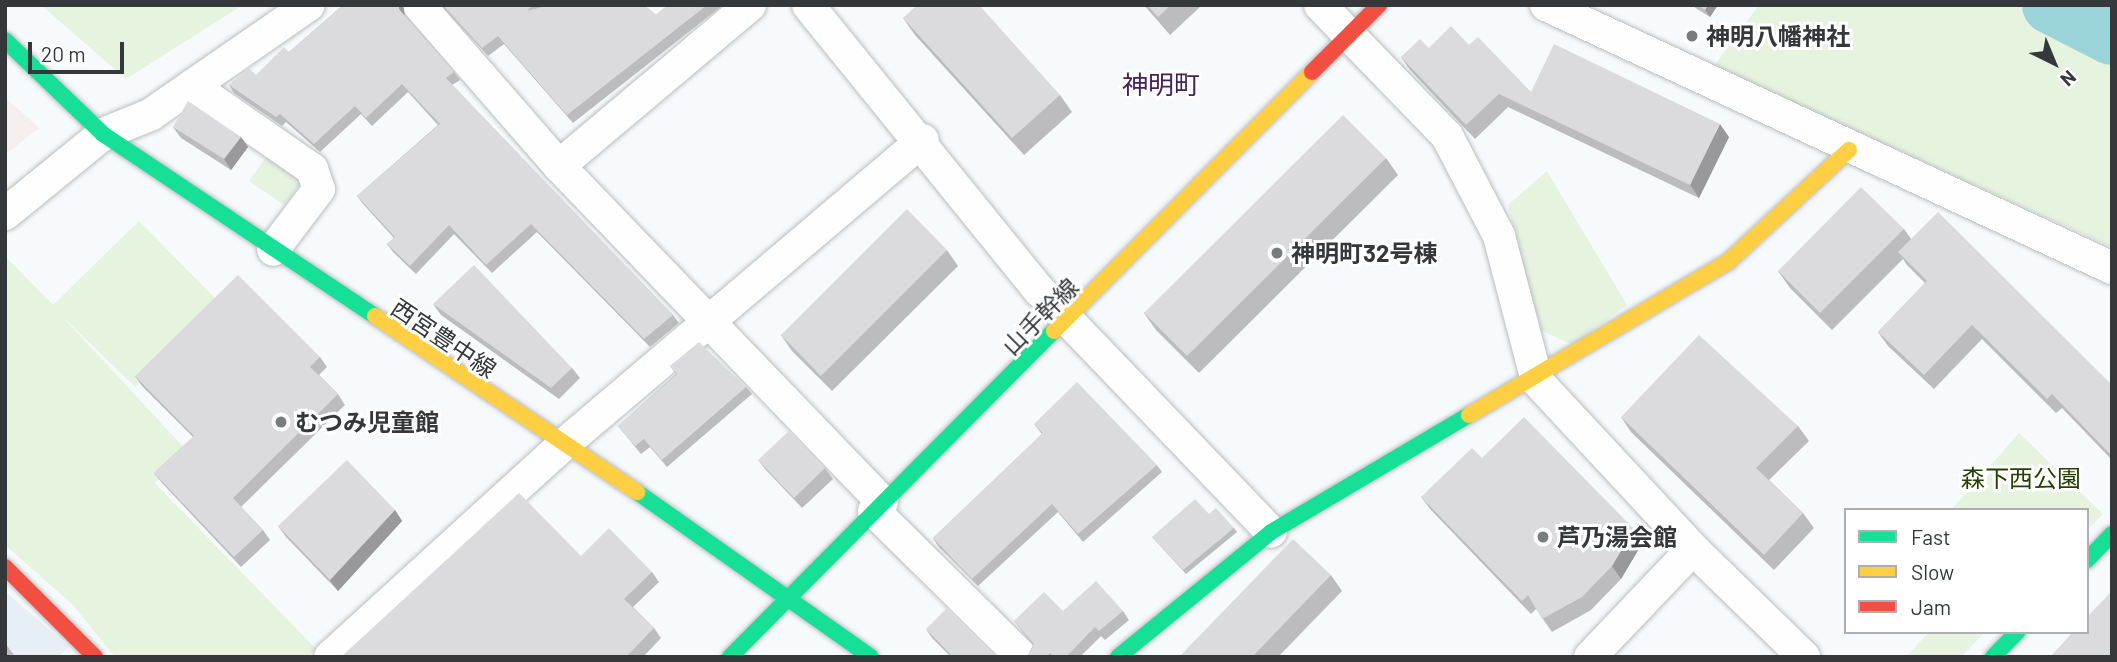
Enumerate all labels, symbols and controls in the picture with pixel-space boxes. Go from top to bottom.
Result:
place label: 神明八幡神社 [1706,22,1850,50]
scale bar [32,28,128,72]
marker: 神明八幡神社 [1684,28,1700,44]
north arrow [2019,28,2089,98]
text: 20 m [41,41,86,66]
text: N [2056,66,2081,91]
district label: 神明町 [1122,68,1200,100]
place label: 神明町32号棟 [1291,239,1437,267]
marker: 神明町32号棟 [1269,245,1285,261]
street label: 山手幹線 [996,272,1084,360]
street label: 西宮豊中線 [386,293,502,383]
place label: むつみ児童館 [295,408,439,436]
marker: むつみ児童館 [273,414,289,430]
park label: 森下西公園 [1961,464,2081,492]
legend [1844,508,2089,634]
place label: 芦乃湯会館 [1557,523,1677,551]
text: Fast [1911,524,1951,549]
marker: 芦乃湯会館 [1535,529,1551,545]
text: Slow [1911,559,1954,584]
text: Jam [1911,594,1951,619]

